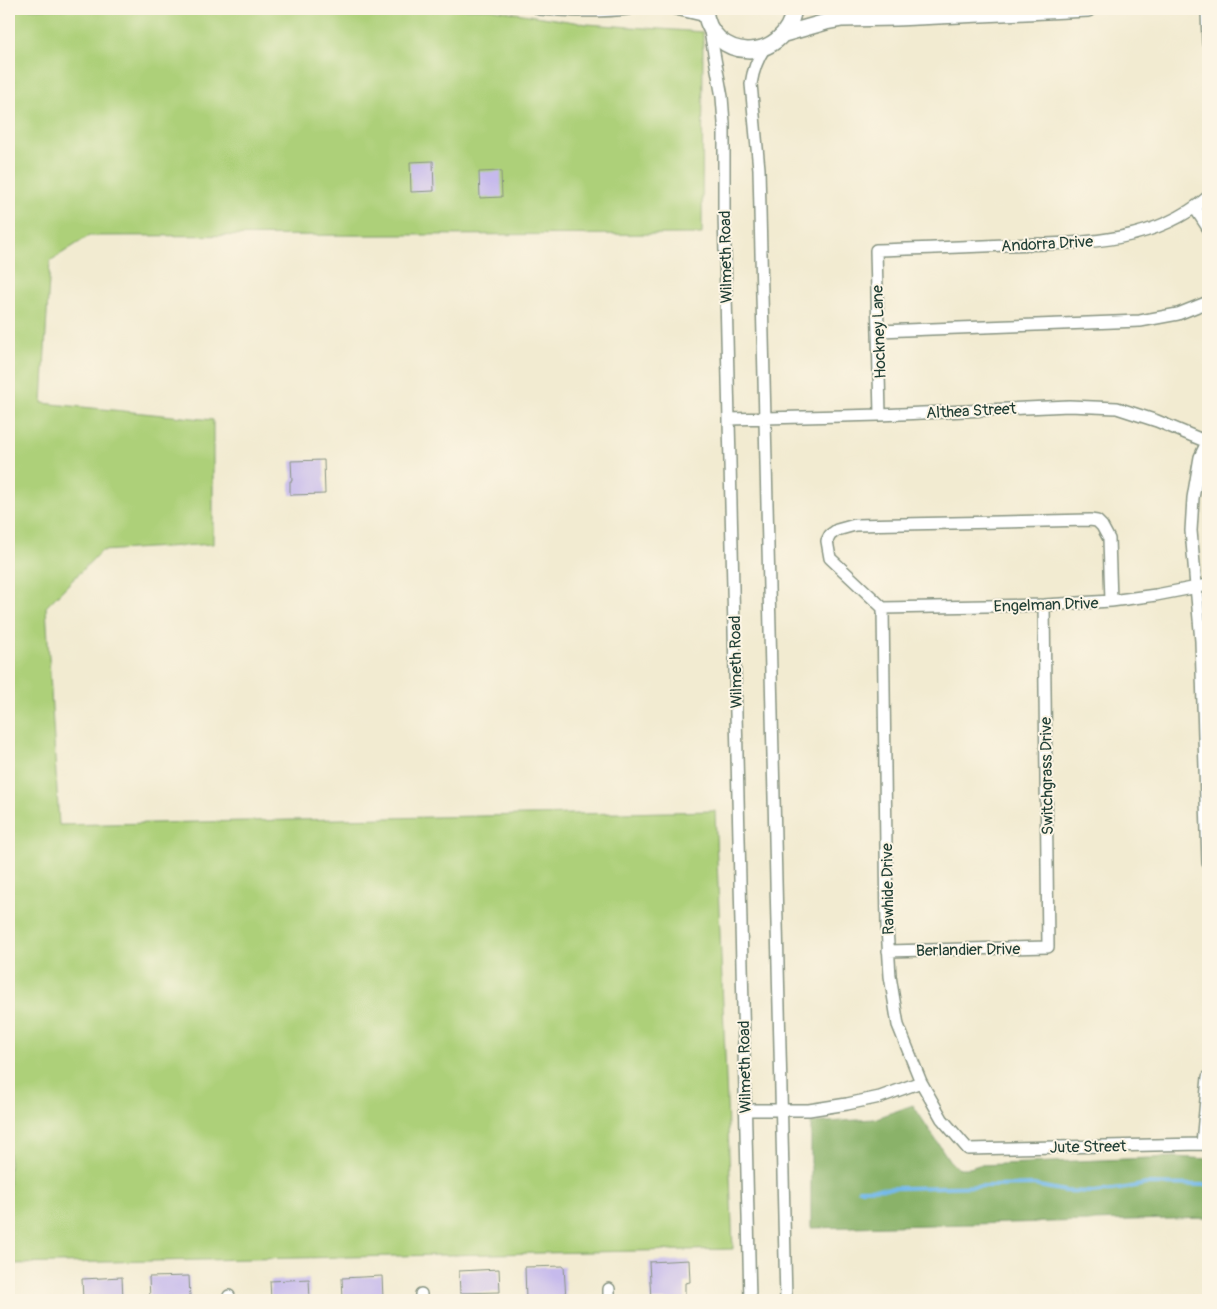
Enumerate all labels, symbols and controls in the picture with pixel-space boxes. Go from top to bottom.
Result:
street label: Wilmeth Road [715,210,737,304]
street label: Andorra Drive [1001,232,1094,256]
street label: Hockney Lane [867,285,891,379]
street label: Althea Street [925,399,1017,423]
street label: Engelman Drive [993,593,1099,617]
street label: Wilmeth Road [725,615,747,709]
street label: Switchgrass Drive [1036,717,1058,835]
street label: Rawhide Drive [877,843,899,935]
street label: Berlandier Drive [916,939,1020,961]
street label: Wilmeth Road [734,1020,756,1114]
street label: Jute Street [1049,1136,1127,1158]

